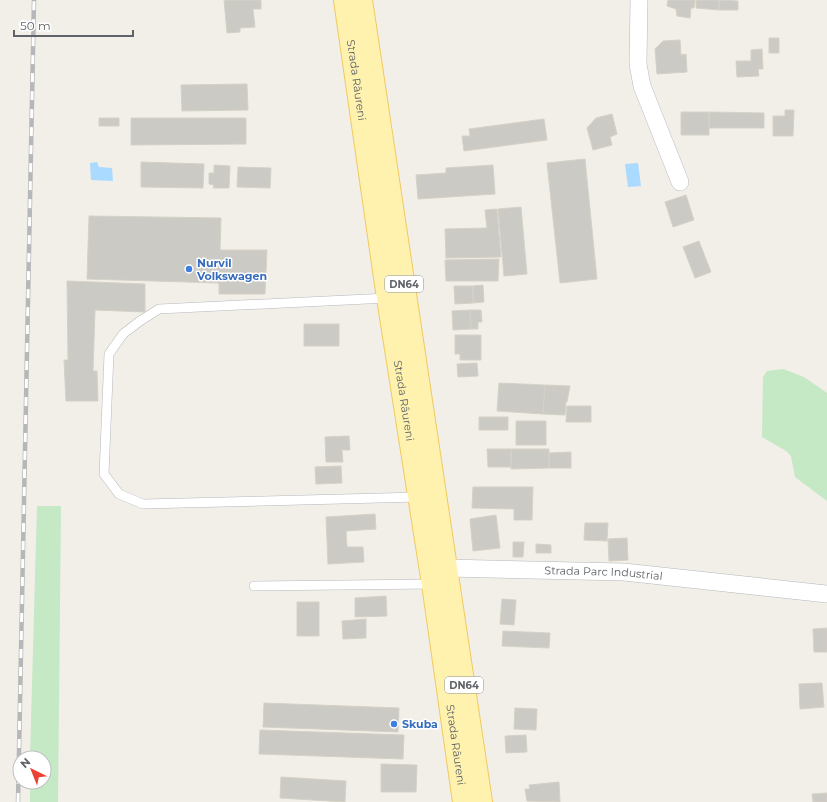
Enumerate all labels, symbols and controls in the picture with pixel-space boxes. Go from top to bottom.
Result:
scale bar [14,12,133,38]
text: 50 m [20,18,51,33]
street label: Strada Râureni [344,39,369,122]
place label: Nurvil Volkswagen [196,256,267,283]
marker: Nurvil Volkswagen [184,264,194,274]
road number: DN64 [385,276,423,292]
street label: Strada Râureni [391,359,417,442]
street label: Strada Parc Industrial [544,563,663,583]
road number: DN64 [445,677,483,693]
street label: Strada Râureni [443,703,469,786]
place label: Skuba [402,717,438,731]
marker: Skuba [389,719,399,729]
north arrow [12,750,52,790]
text: N [17,755,33,771]

